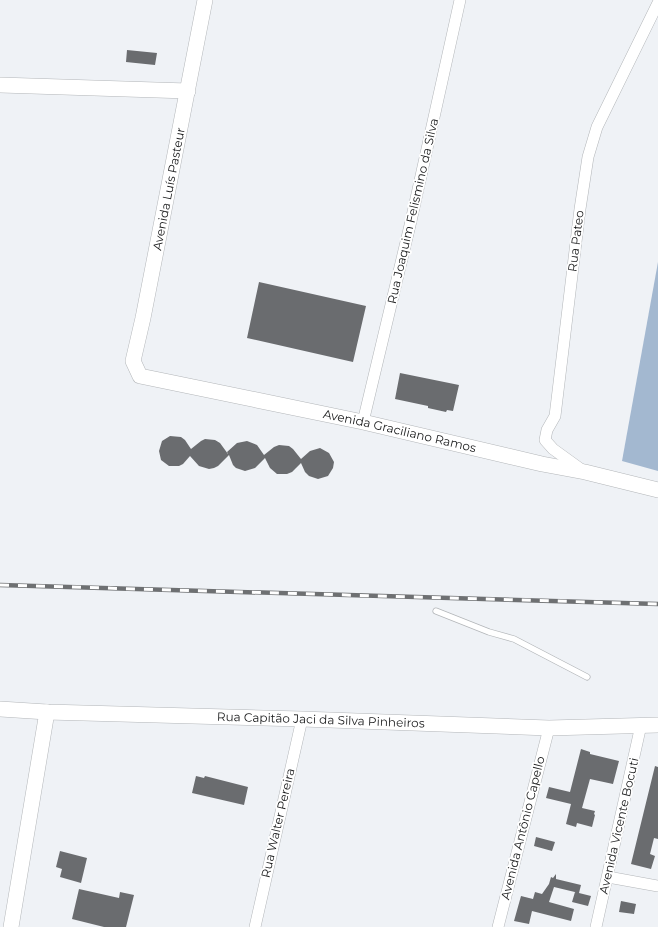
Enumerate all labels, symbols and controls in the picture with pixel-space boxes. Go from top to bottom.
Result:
street label: Rua Joaquim Felismino da Silva [384,117,441,305]
street label: Avenida Luís Pasteur [149,126,188,252]
street label: Rua Pateo [564,209,587,273]
street label: Avenida Graciliano Ramos [322,406,478,455]
street label: Rua Capitão Jaci da Silva Pinheiros [217,709,425,730]
street label: Avenida Antônio Capello [497,755,548,901]
street label: Avenida Vicente Bocuti [596,756,642,896]
street label: Rua Walter Pereira [258,767,297,879]

